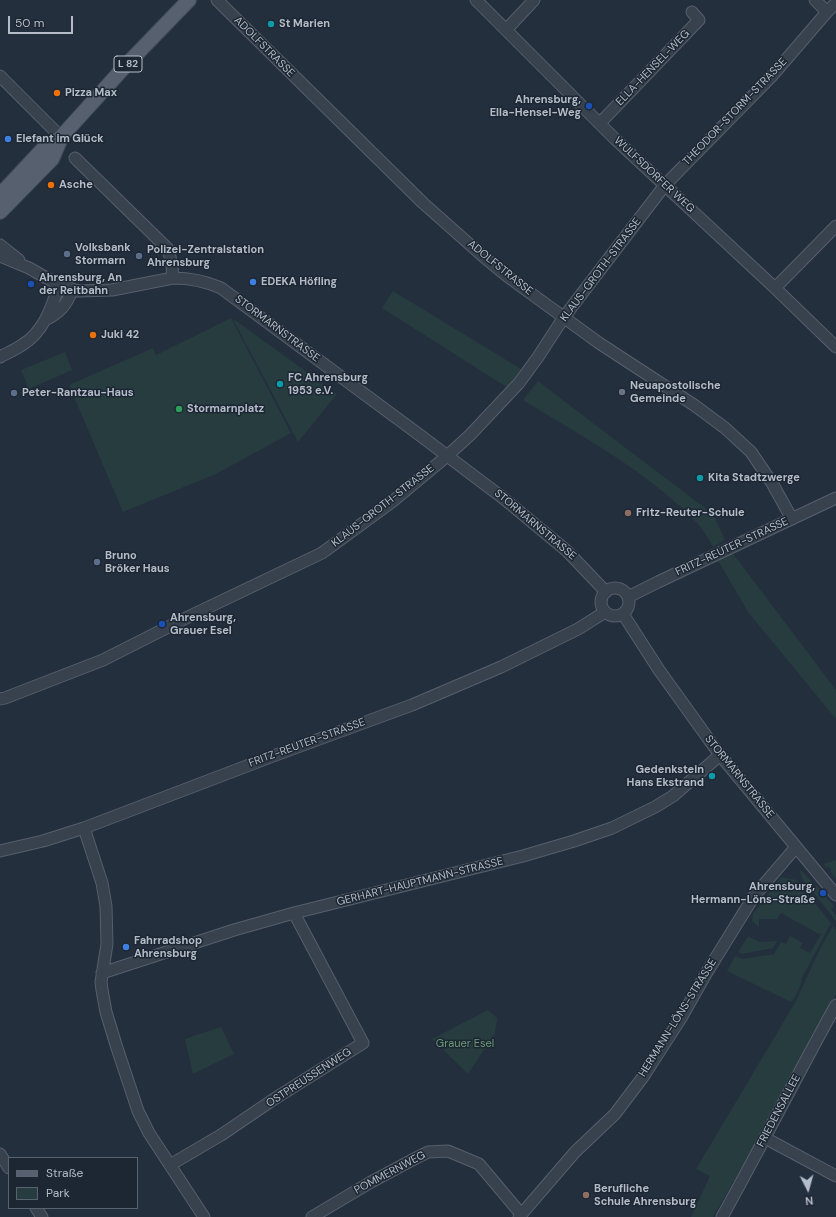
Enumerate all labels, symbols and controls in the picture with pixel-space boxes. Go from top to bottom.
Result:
scale bar [10,8,75,34]
street label: ADOLFSTRASSE [231,14,297,80]
text: 50 m [15,15,44,31]
place label: St Marien [279,17,330,31]
marker: St Marien [266,19,276,29]
street label: ELLA-HENSEL-WEG [613,27,693,109]
street label: THEODOR-STORM-STRASSE [680,55,790,169]
road number: L 82 [114,56,142,72]
place label: Pizza Max [65,86,117,100]
marker: Pizza Max [52,88,62,98]
place label: Ahrensburg, Ella-Hensel-Weg [490,93,581,119]
marker: Ahrensburg, Ella-Hensel-Weg [584,101,594,111]
place label: Elefant im Glück [16,132,104,146]
marker: Elefant im Glück [3,134,13,144]
street label: WULFSDORFER WEG [611,134,697,216]
place label: Asche [59,178,93,192]
marker: Asche [46,180,56,190]
street label: KLAUS-GROTH-STRASSE [558,216,644,324]
street label: ADOLFSTRASSE [465,238,535,298]
place label: Volksbank Stormarn [75,241,131,267]
place label: Polizei-Zentralstation Ahrensburg [147,243,264,269]
marker: Volksbank Stormarn [62,249,72,259]
marker: Polizei-Zentralstation Ahrensburg [134,251,144,261]
place label: Ahrensburg, An der Reitbahn [39,271,122,297]
place label: EDEKA Höfling [261,275,337,289]
marker: EDEKA Höfling [248,277,258,287]
marker: Ahrensburg, An der Reitbahn [26,279,36,289]
street label: STORMARNSTRASSE [232,293,322,365]
place label: Juki 42 [101,328,139,342]
marker: Juki 42 [88,330,98,340]
place label: FC Ahrensburg 1953 e.V. [288,371,368,397]
marker: FC Ahrensburg 1953 e.V. [275,379,285,389]
place label: Neuapostolische Gemeinde [630,379,721,405]
place label: Peter-Rantzau-Haus [22,386,134,400]
marker: Neuapostolische Gemeinde [617,387,627,397]
marker: Peter-Rantzau-Haus [9,388,19,398]
place label: Stormarnplatz [187,402,264,416]
marker: Stormarnplatz [174,404,184,414]
street label: KLAUS-GROTH-STRASSE [329,462,437,550]
place label: Kita Stadtzwerge [708,471,800,485]
marker: Kita Stadtzwerge [695,473,705,483]
street label: STORMARNSTRASSE [491,487,579,563]
place label: Fritz-Reuter-Schule [636,506,745,520]
marker: Fritz-Reuter-Schule [623,508,633,518]
street label: FRITZ-REUTER-STRASSE [673,515,791,579]
place label: Bruno Bröker Haus [105,549,170,575]
marker: Bruno Bröker Haus [92,557,102,567]
place label: Ahrensburg, Grauer Esel [170,611,236,637]
marker: Ahrensburg, Grauer Esel [157,619,167,629]
street label: FRITZ-REUTER-STRASSE [247,716,367,770]
street label: STORMARNSTRASSE [701,733,777,821]
place label: Gedenkstein Hans Ekstrand [627,763,704,789]
marker: Gedenkstein Hans Ekstrand [707,771,717,781]
street label: GERHART-HAUPTMANN-STRASSE [335,855,505,909]
place label: Ahrensburg, Hermann-Löns-Straße [691,880,815,906]
marker: Ahrensburg, Hermann-Löns-Straße [818,888,828,898]
place label: Fahrradshop Ahrensburg [134,934,202,960]
marker: Fahrradshop Ahrensburg [121,942,131,952]
street label: HERMANN-LÖNS-STRASSE [636,957,720,1079]
park label: Grauer Esel [436,1037,494,1051]
street label: OSTPREUSSENWEG [264,1046,354,1110]
street label: FRIEDENSALLEE [754,1072,804,1150]
street label: POMMERNWEG [352,1149,428,1197]
legend [8,1157,138,1209]
text: Straße [46,1165,83,1181]
north arrow [788,1169,828,1209]
place label: Berufliche Schule Ahrensburg [594,1182,696,1208]
text: Park [46,1185,70,1201]
marker: Berufliche Schule Ahrensburg [581,1190,591,1200]
text: N [805,1194,814,1208]

